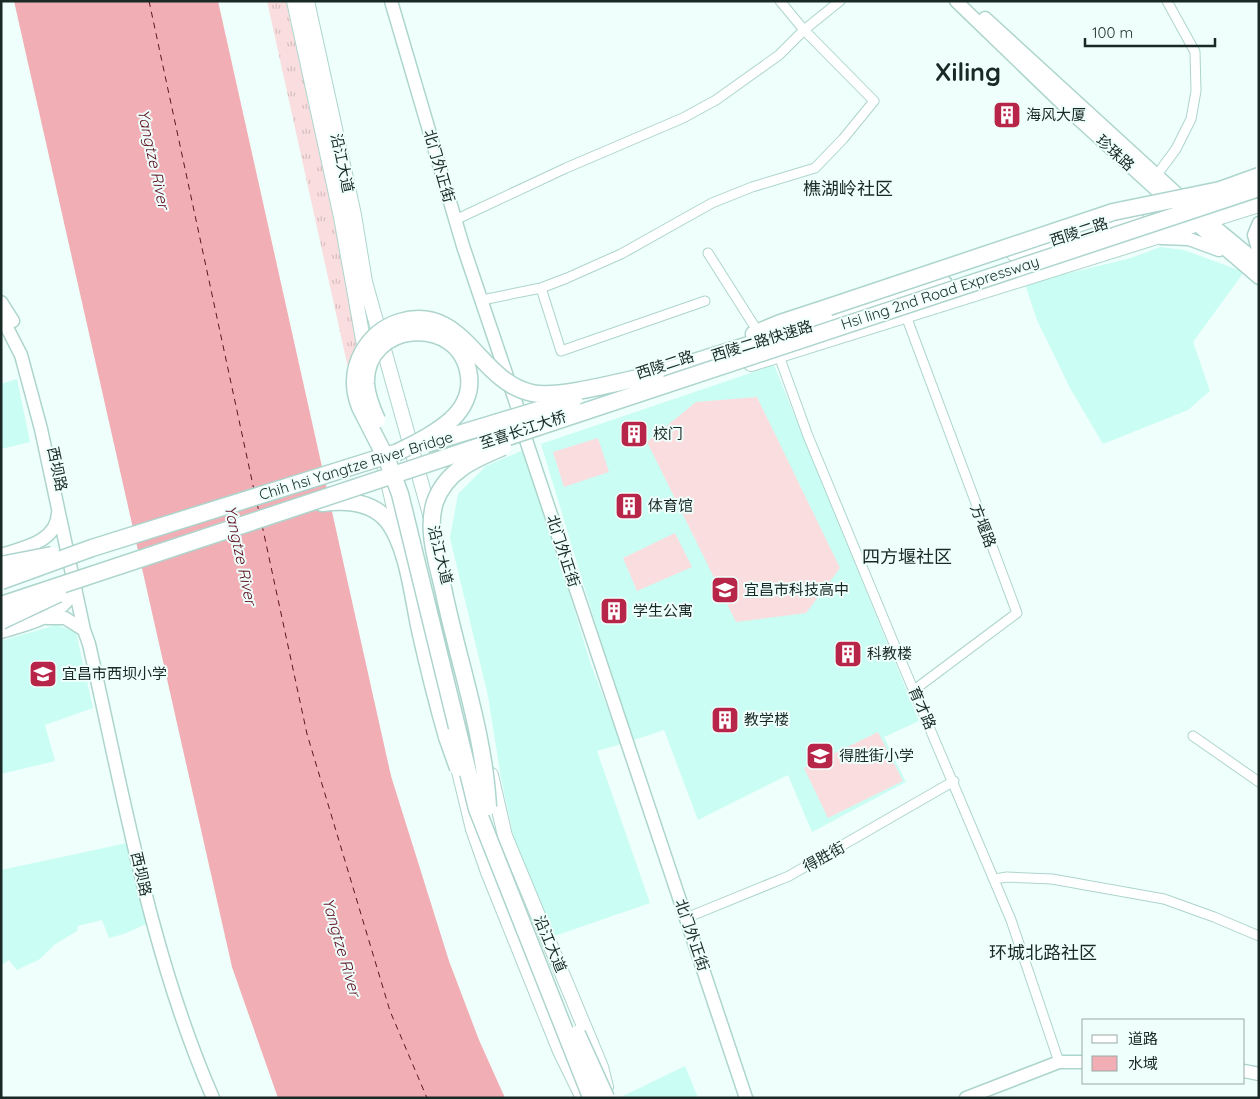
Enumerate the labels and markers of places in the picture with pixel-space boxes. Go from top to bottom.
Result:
building icon: 海风大厦 [992,100,1022,130]
place label: 海风大厦 [1026,105,1086,124]
building icon: 校门 [619,419,649,449]
place label: 校门 [653,424,683,443]
building icon: 体育馆 [614,491,644,521]
place label: 体育馆 [648,496,693,515]
school or university icon: 宜昌市科技高中 [710,575,740,605]
place label: 宜昌市科技高中 [744,580,849,599]
building icon: 学生公寓 [599,596,629,626]
place label: 学生公寓 [633,601,693,620]
building icon: 科教楼 [833,639,863,669]
place label: 科教楼 [867,644,912,663]
school or university icon: 宜昌市西坝小学 [28,659,58,689]
place label: 宜昌市西坝小学 [62,664,167,683]
building icon: 教学楼 [710,705,740,735]
place label: 教学楼 [744,710,789,729]
school or university icon: 得胜街小学 [805,741,835,771]
place label: 得胜街小学 [839,746,914,765]

